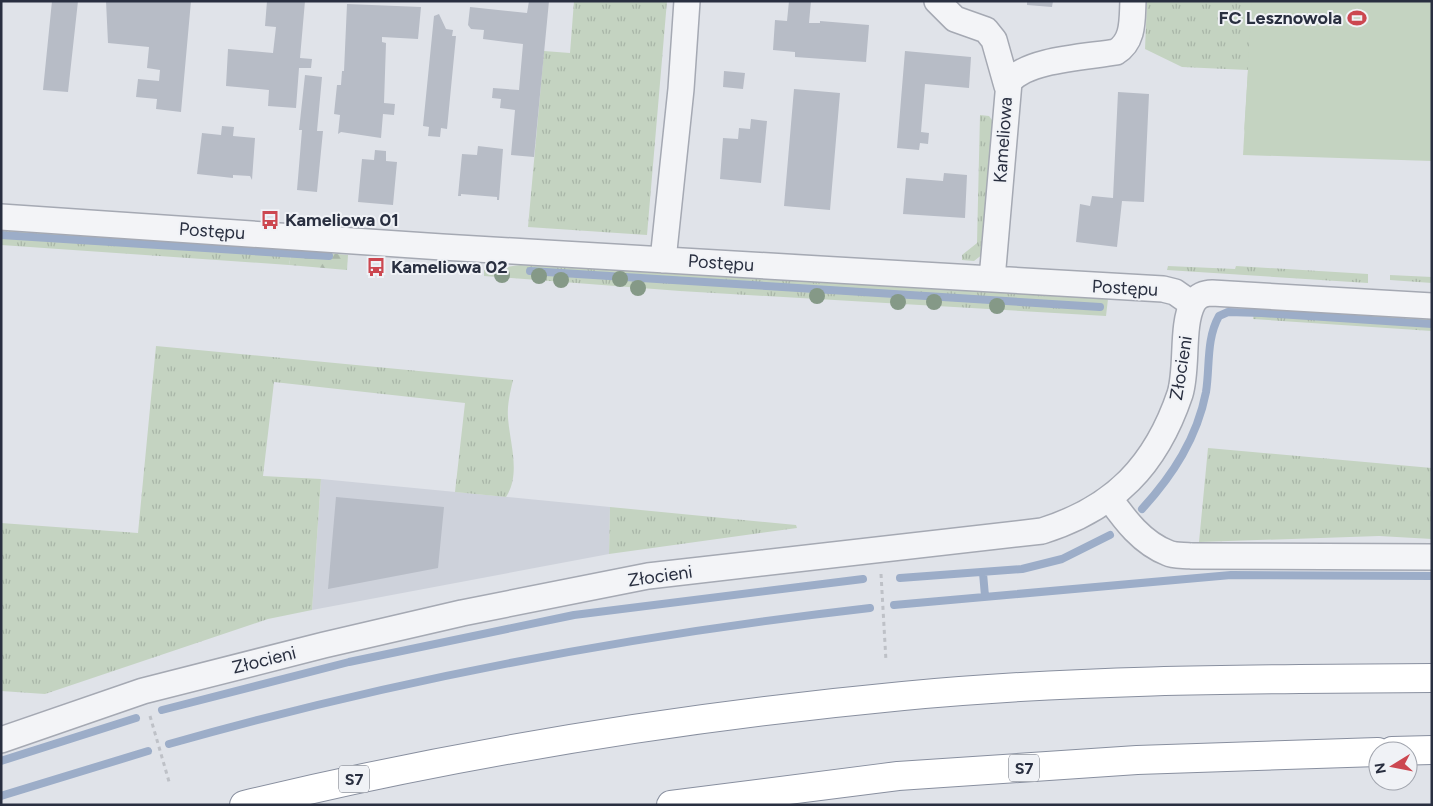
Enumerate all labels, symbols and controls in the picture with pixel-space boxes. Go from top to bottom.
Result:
place label: FC Lesznowola [1219,7,1342,29]
sports icon: FC Lesznowola [1346,7,1368,29]
street label: Kameliowa [989,96,1017,184]
bus stop icon: Kameliowa 01 [259,209,281,231]
place label: Kameliowa 01 [285,209,399,231]
street label: Postępu [178,218,246,244]
street label: Postępu [687,250,755,276]
bus stop icon: Kameliowa 02 [365,256,387,278]
place label: Kameliowa 02 [391,256,508,278]
street label: Postępu [1091,275,1159,301]
street label: Złocieni [1165,334,1197,402]
street label: Złocieni [626,561,694,591]
street label: Złocieni [230,641,298,679]
north arrow [1368,741,1418,791]
road number: S7 [1009,754,1039,781]
text: N [1371,761,1390,775]
road number: S7 [339,766,369,792]

